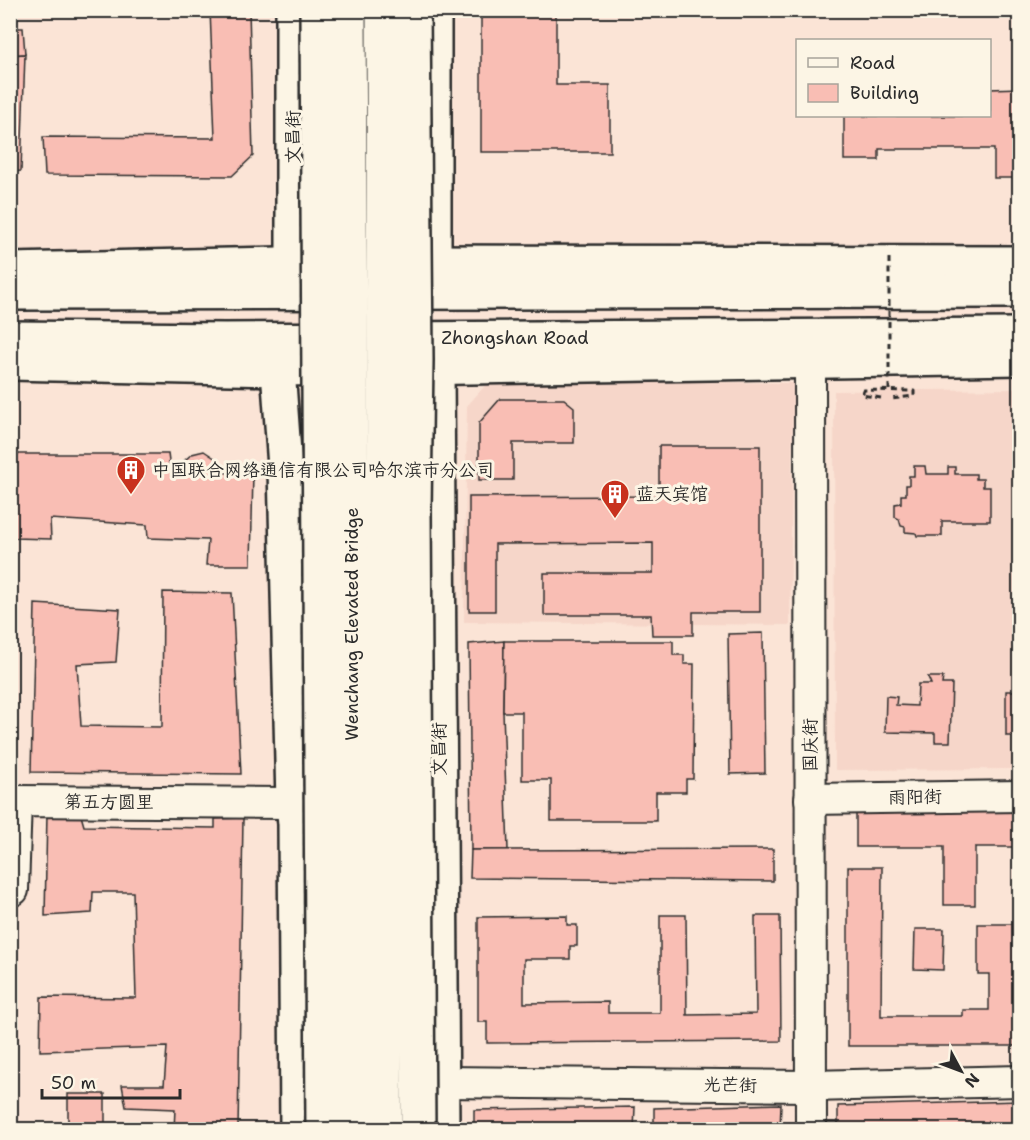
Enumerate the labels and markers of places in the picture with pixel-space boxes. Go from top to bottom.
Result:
building icon: 中国联合网络通信有限公司哈尔滨市分公司 [115,454,147,496]
place label: 中国联合网络通信有限公司哈尔滨市分公司 [152,458,494,482]
building icon: 蓝天宾馆 [599,478,631,520]
place label: 蓝天宾馆 [636,482,708,506]

